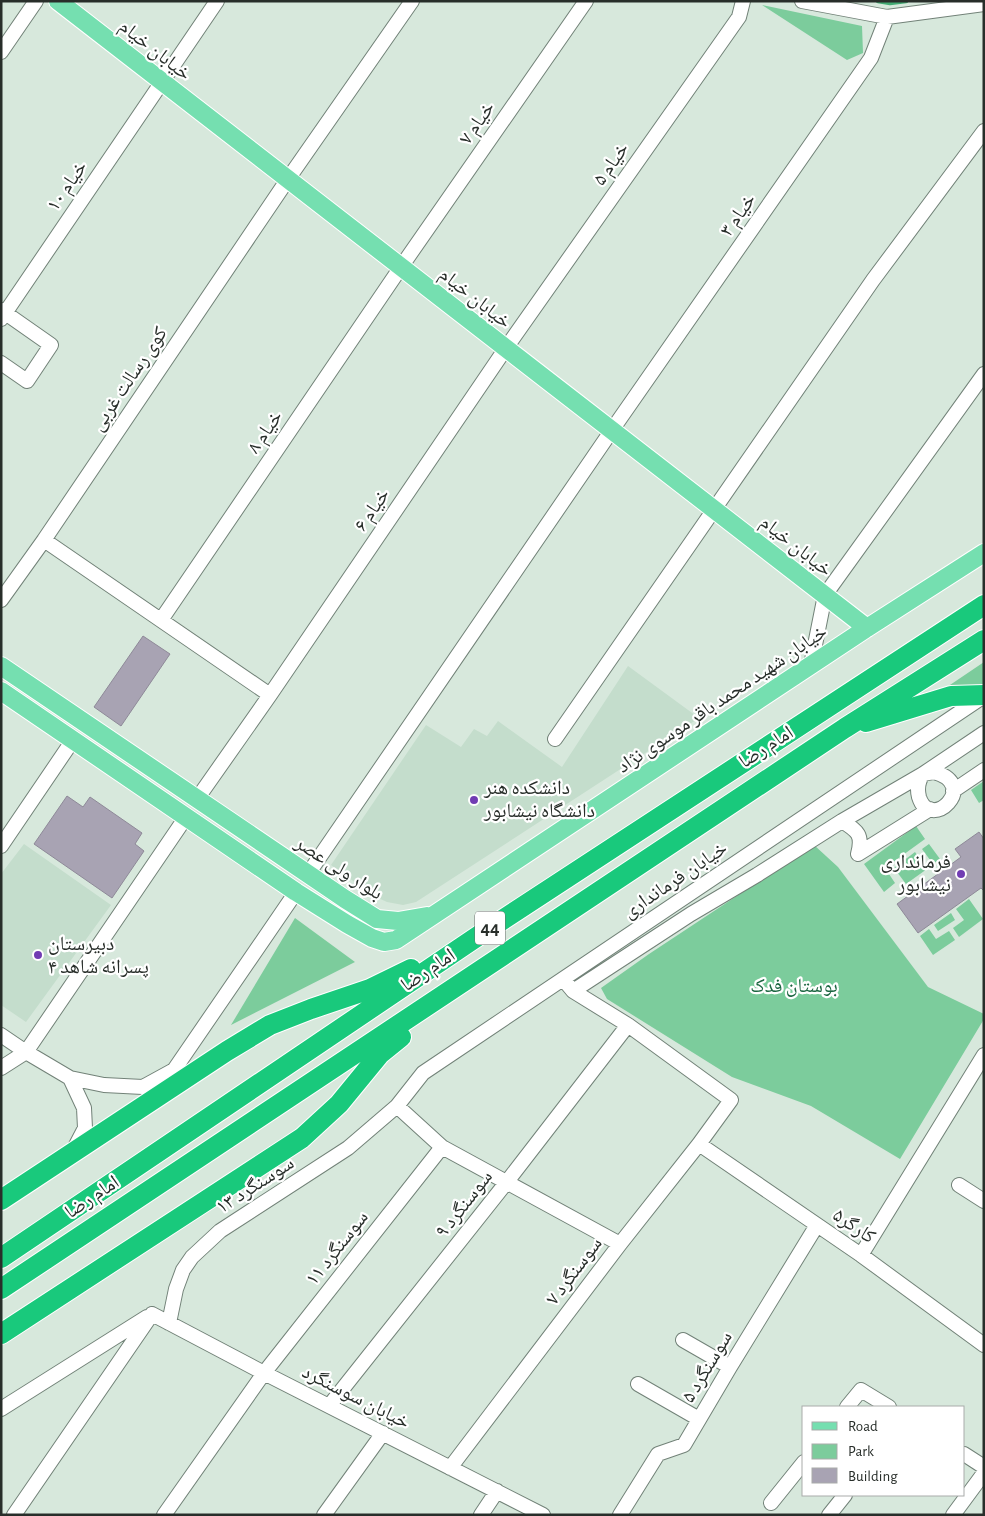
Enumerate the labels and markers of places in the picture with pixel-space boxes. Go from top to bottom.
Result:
place label: دانشکده هنر دانشگاه نیشابور [483,778,595,822]
marker: دانشکده هنر دانشگاه نیشابور [468,794,480,806]
place label: فرمانداری نیشابور [881,852,951,896]
marker: فرمانداری نیشابور [955,868,967,880]
place label: دبیرستان پسرانه شاهد ۴ [48,934,149,978]
marker: دبیرستان پسرانه شاهد ۴ [32,949,44,961]

